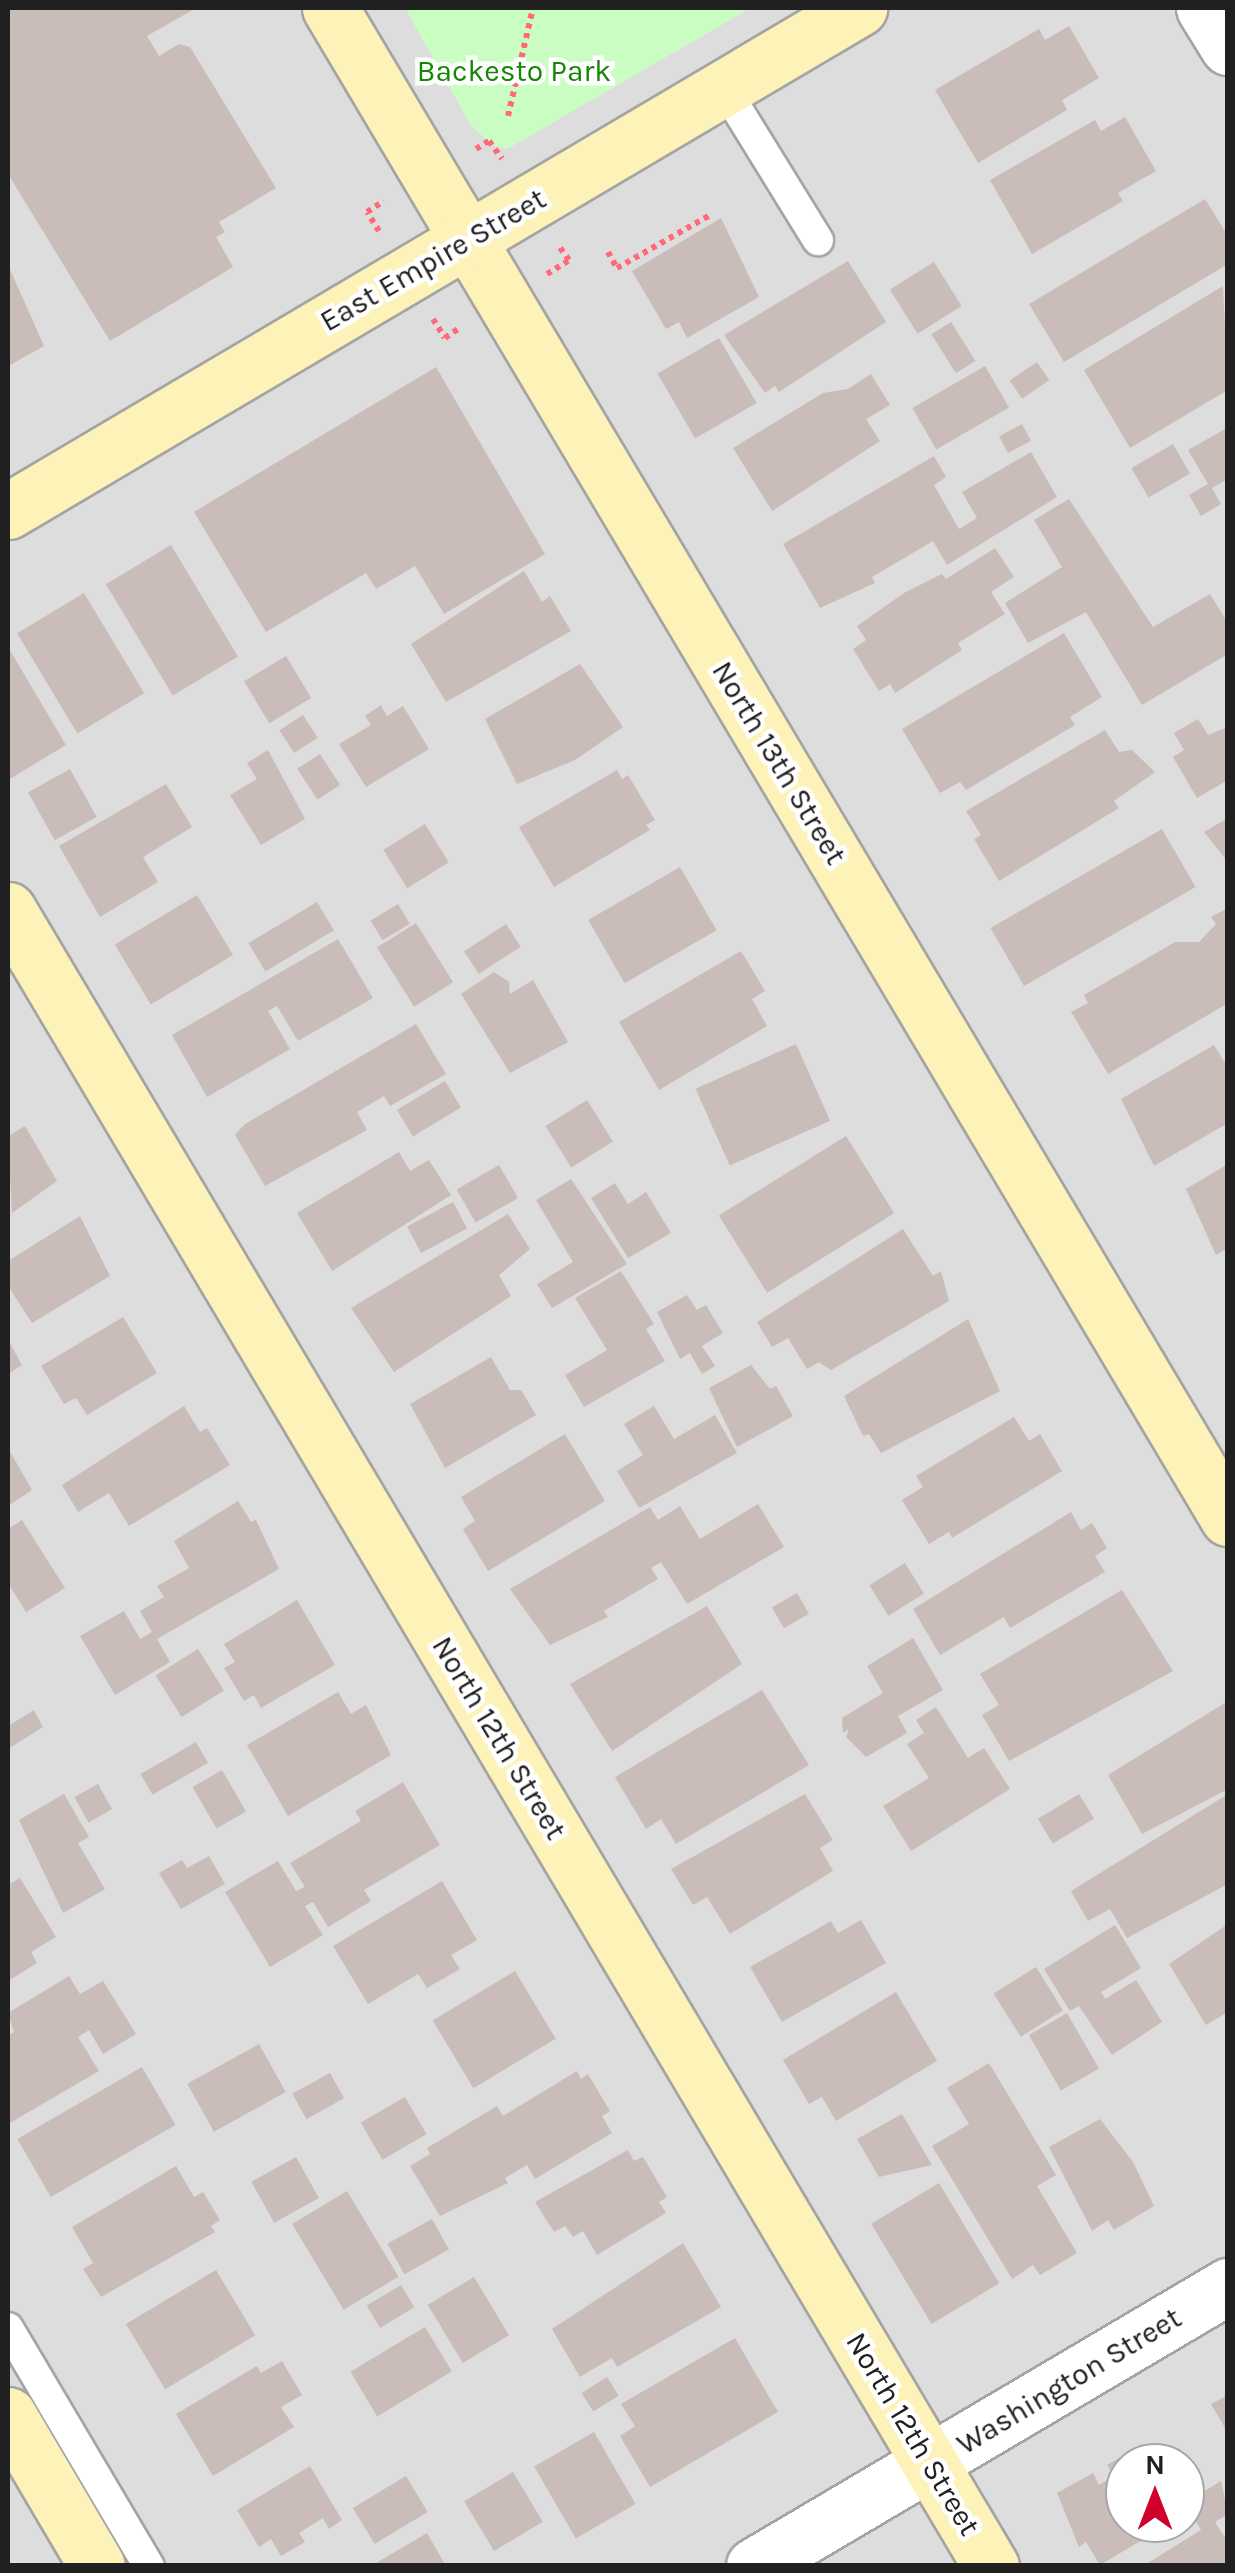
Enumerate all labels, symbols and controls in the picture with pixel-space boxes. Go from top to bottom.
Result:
park label: Backesto Park [417,53,611,89]
street label: East Empire Street [314,181,552,339]
street label: North 13th Street [704,655,854,871]
street label: North 12th Street [424,1630,574,1846]
street label: Washington Street [950,2300,1188,2462]
street label: North 12th Street [838,2326,988,2542]
north arrow [1105,2443,1205,2543]
text: N [1145,2448,1165,2481]

